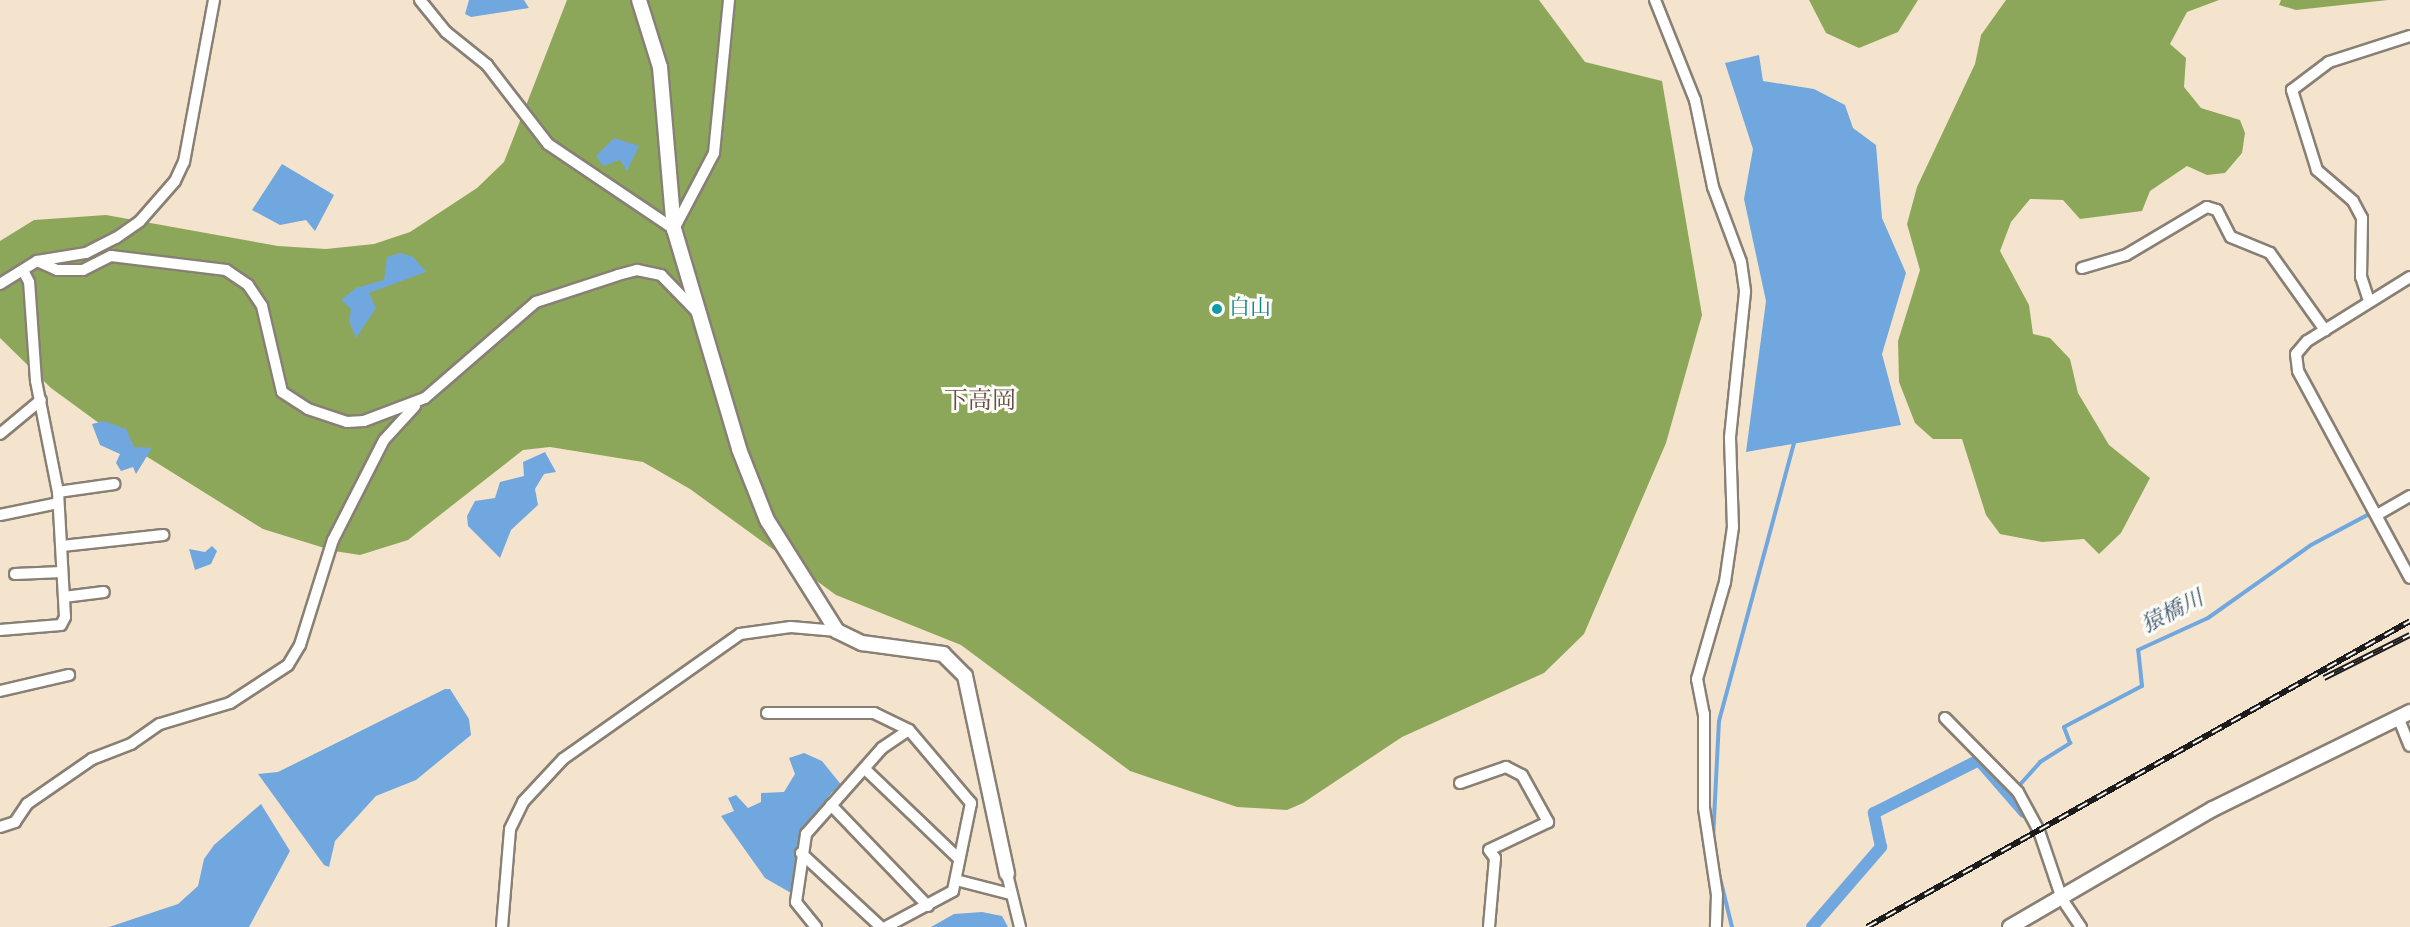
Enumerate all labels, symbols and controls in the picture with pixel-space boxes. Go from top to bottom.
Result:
place label: 白山 [1229,296,1271,322]
marker: 白山 [1210,302,1224,316]
district label: 下高岡 [944,389,1016,417]
water label: 猿橋川 [2138,586,2208,640]

